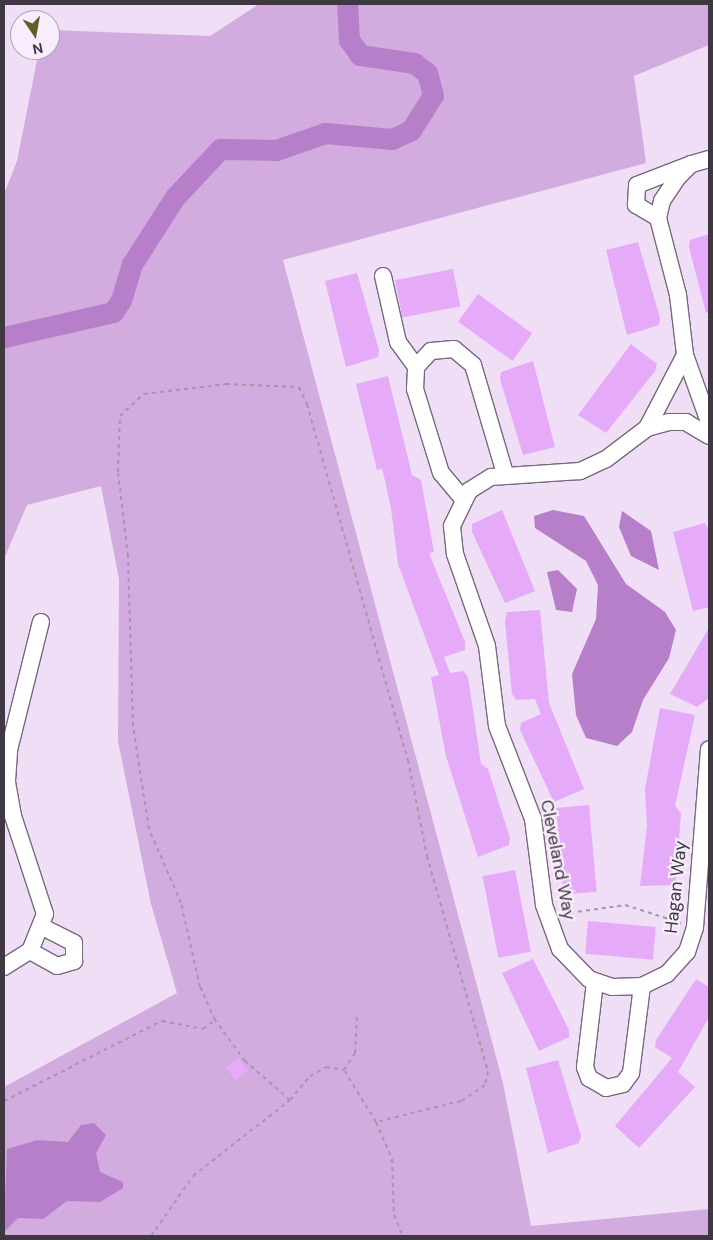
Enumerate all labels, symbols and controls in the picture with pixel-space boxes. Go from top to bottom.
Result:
north arrow [10,10,60,60]
text: N [31,39,45,59]
street label: Cleveland Way [536,798,580,922]
street label: Hagan Way [660,840,692,934]

